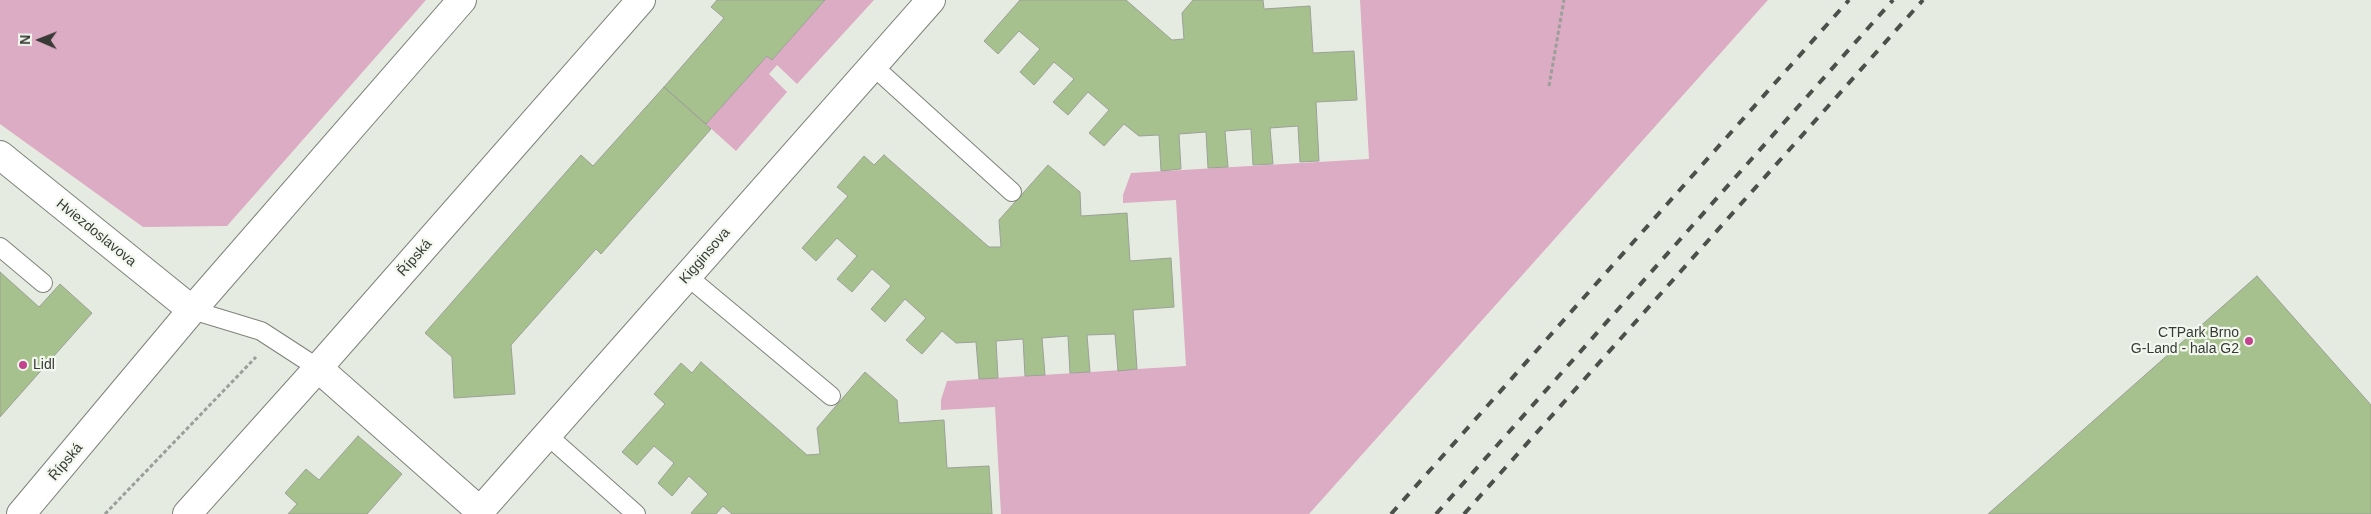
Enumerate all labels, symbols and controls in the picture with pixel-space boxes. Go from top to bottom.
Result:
north arrow [15,15,65,65]
text: N [17,35,33,45]
street label: Hviezdoslavova [53,196,139,270]
street label: Kigginsova [676,225,734,287]
street label: Řípská [394,236,436,280]
place label: CTPark Brno G-Land - hala G2 [2131,325,2239,358]
marker: CTPark Brno G-Land - hala G2 [2243,335,2255,347]
place label: Lidl [33,357,55,373]
marker: Lidl [17,359,29,371]
street label: Řípská [46,440,86,484]

